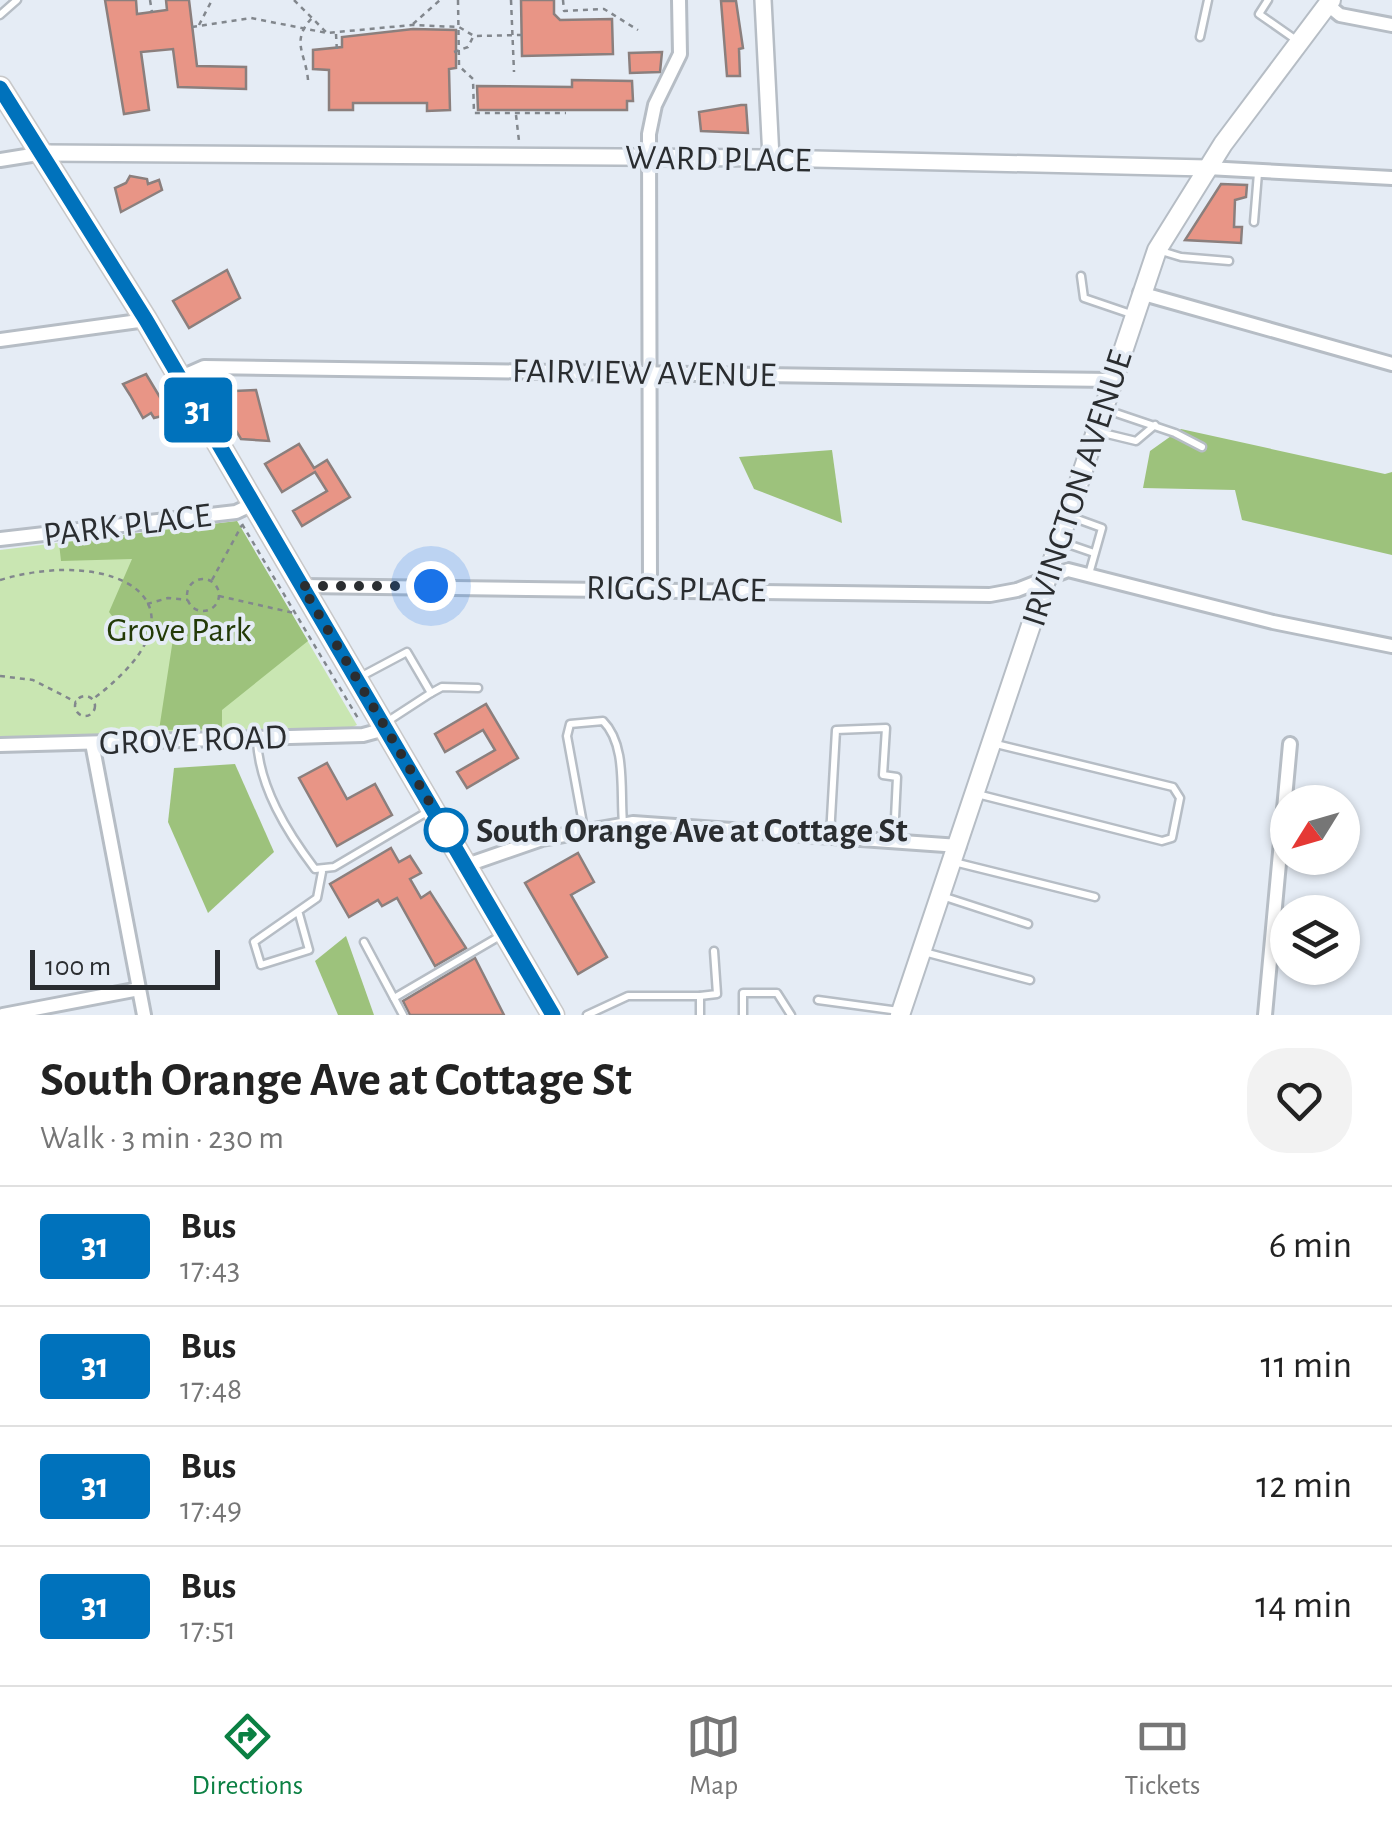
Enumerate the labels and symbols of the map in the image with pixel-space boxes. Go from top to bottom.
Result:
street label: WARD PLACE [625,140,811,179]
street label: IRVINGTON AVENUE [1016,346,1139,631]
street label: FAIRVIEW AVENUE [512,354,777,393]
line badge: 31 [153,378,243,442]
street label: PARK PLACE [41,498,213,553]
your location [406,561,456,611]
street label: RIGGS PLACE [586,570,766,609]
park label: Grove Park [107,613,251,648]
street label: GROVE ROAD [99,720,287,761]
north arrow [1270,785,1360,875]
marker: South Orange Ave at Cottage St [425,809,467,851]
place label: South Orange Ave at Cottage St [476,814,908,849]
scale bar [30,945,220,990]

